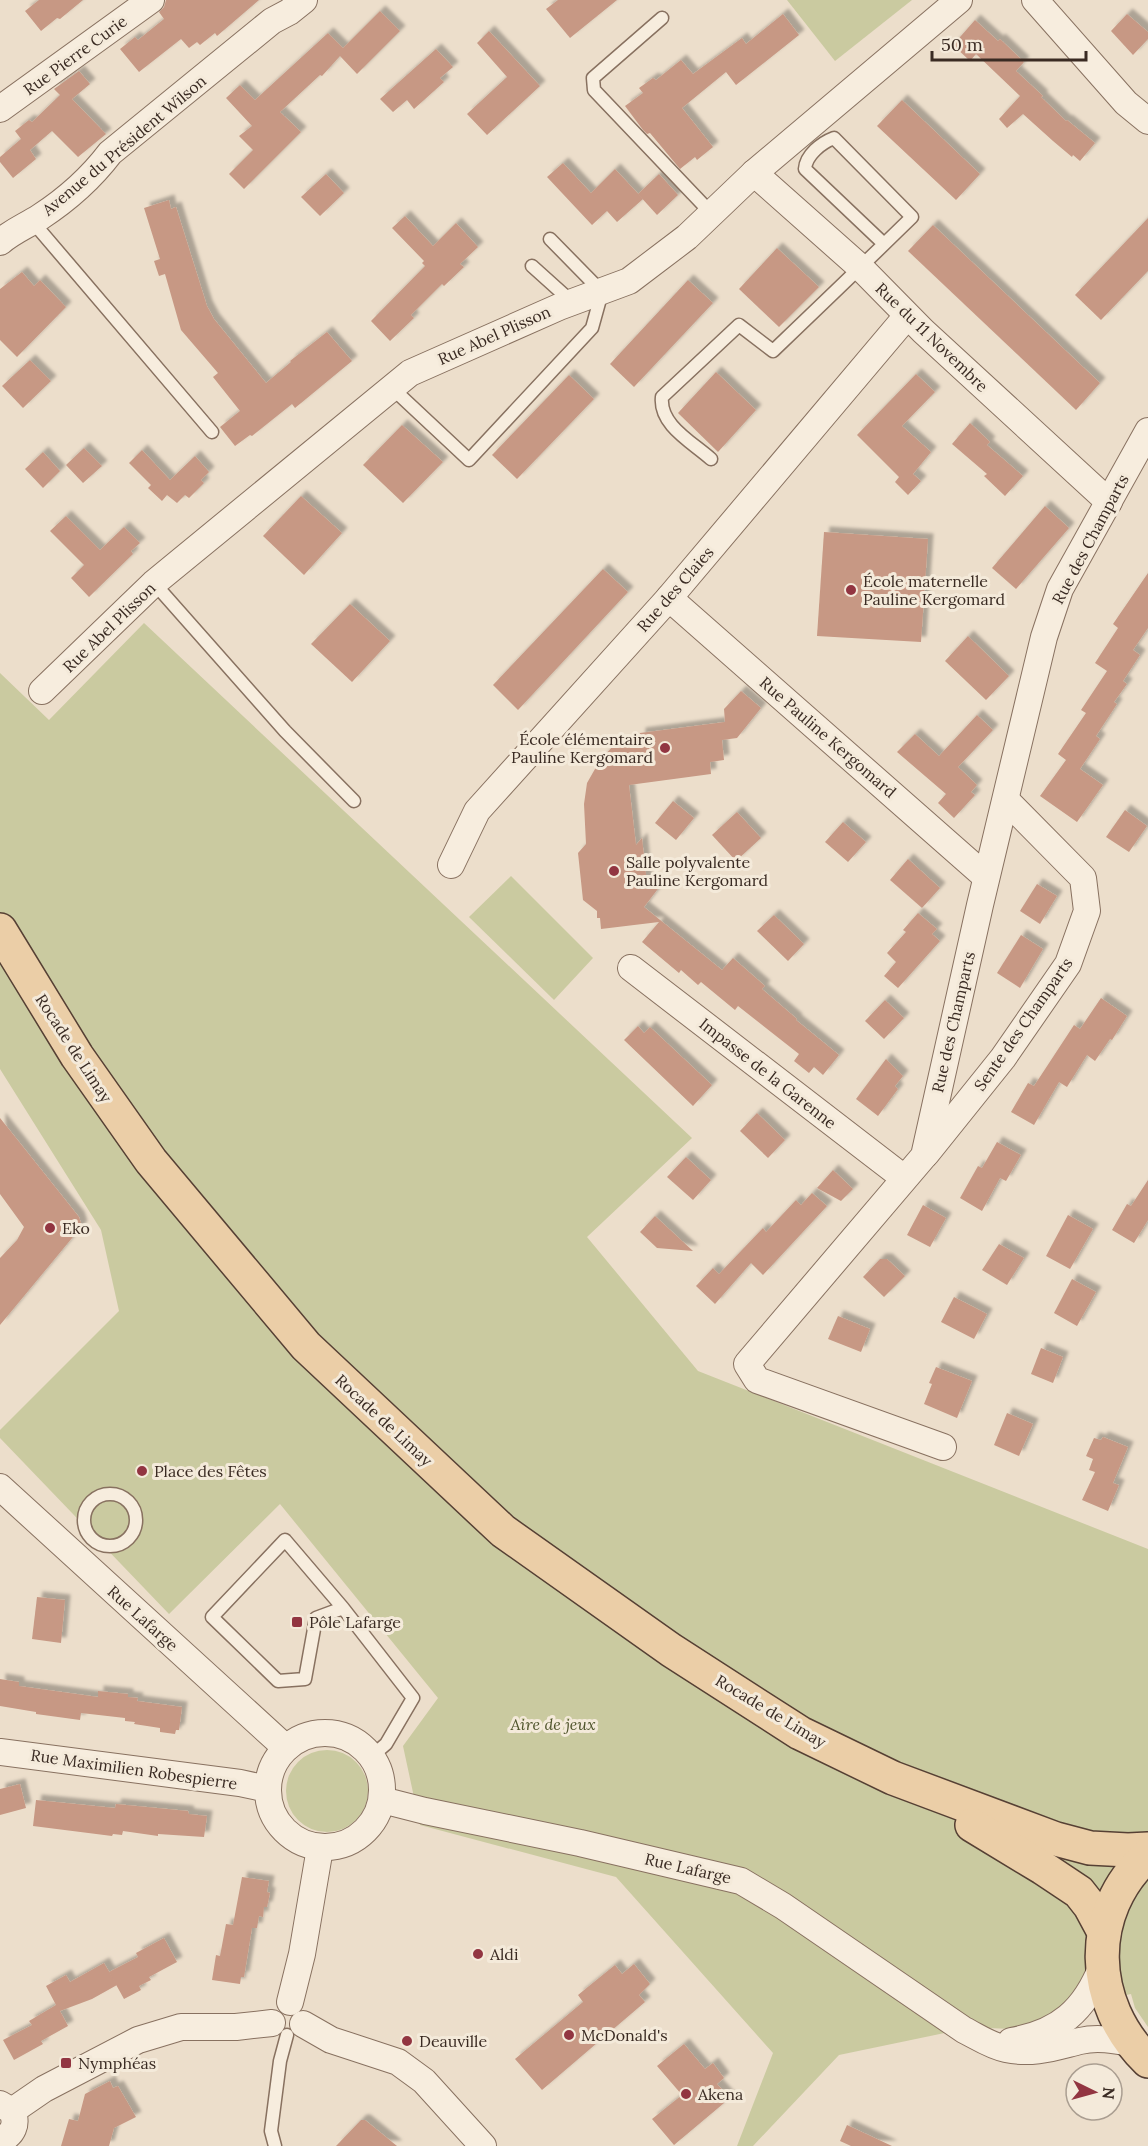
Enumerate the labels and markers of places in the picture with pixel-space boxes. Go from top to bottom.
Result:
place label: École maternelle Pauline Kergomard [863,571,1005,609]
marker: École maternelle Pauline Kergomard [844,583,858,597]
place label: École élémentaire Pauline Kergomard [511,729,653,767]
marker: École élémentaire Pauline Kergomard [658,741,672,755]
place label: Salle polyvalente Pauline Kergomard [626,852,768,890]
marker: Salle polyvalente Pauline Kergomard [607,864,621,878]
place label: Eko [62,1218,90,1238]
marker: Eko [43,1221,57,1235]
place label: Place des Fêtes [154,1461,267,1481]
marker: Place des Fêtes [135,1464,149,1478]
place label: Pôle Lafarge [309,1612,401,1632]
marker: Pôle Lafarge [290,1615,304,1629]
place label: Aldi [489,1944,518,1964]
marker: Aldi [471,1947,485,1961]
place label: McDonald's [581,2025,668,2045]
marker: McDonald's [562,2028,576,2042]
place label: Deauville [419,2031,487,2051]
marker: Deauville [400,2034,414,2048]
place label: Nymphéas [78,2053,156,2073]
marker: Nymphéas [59,2056,73,2070]
place label: Akena [697,2084,743,2104]
marker: Akena [679,2087,693,2101]

